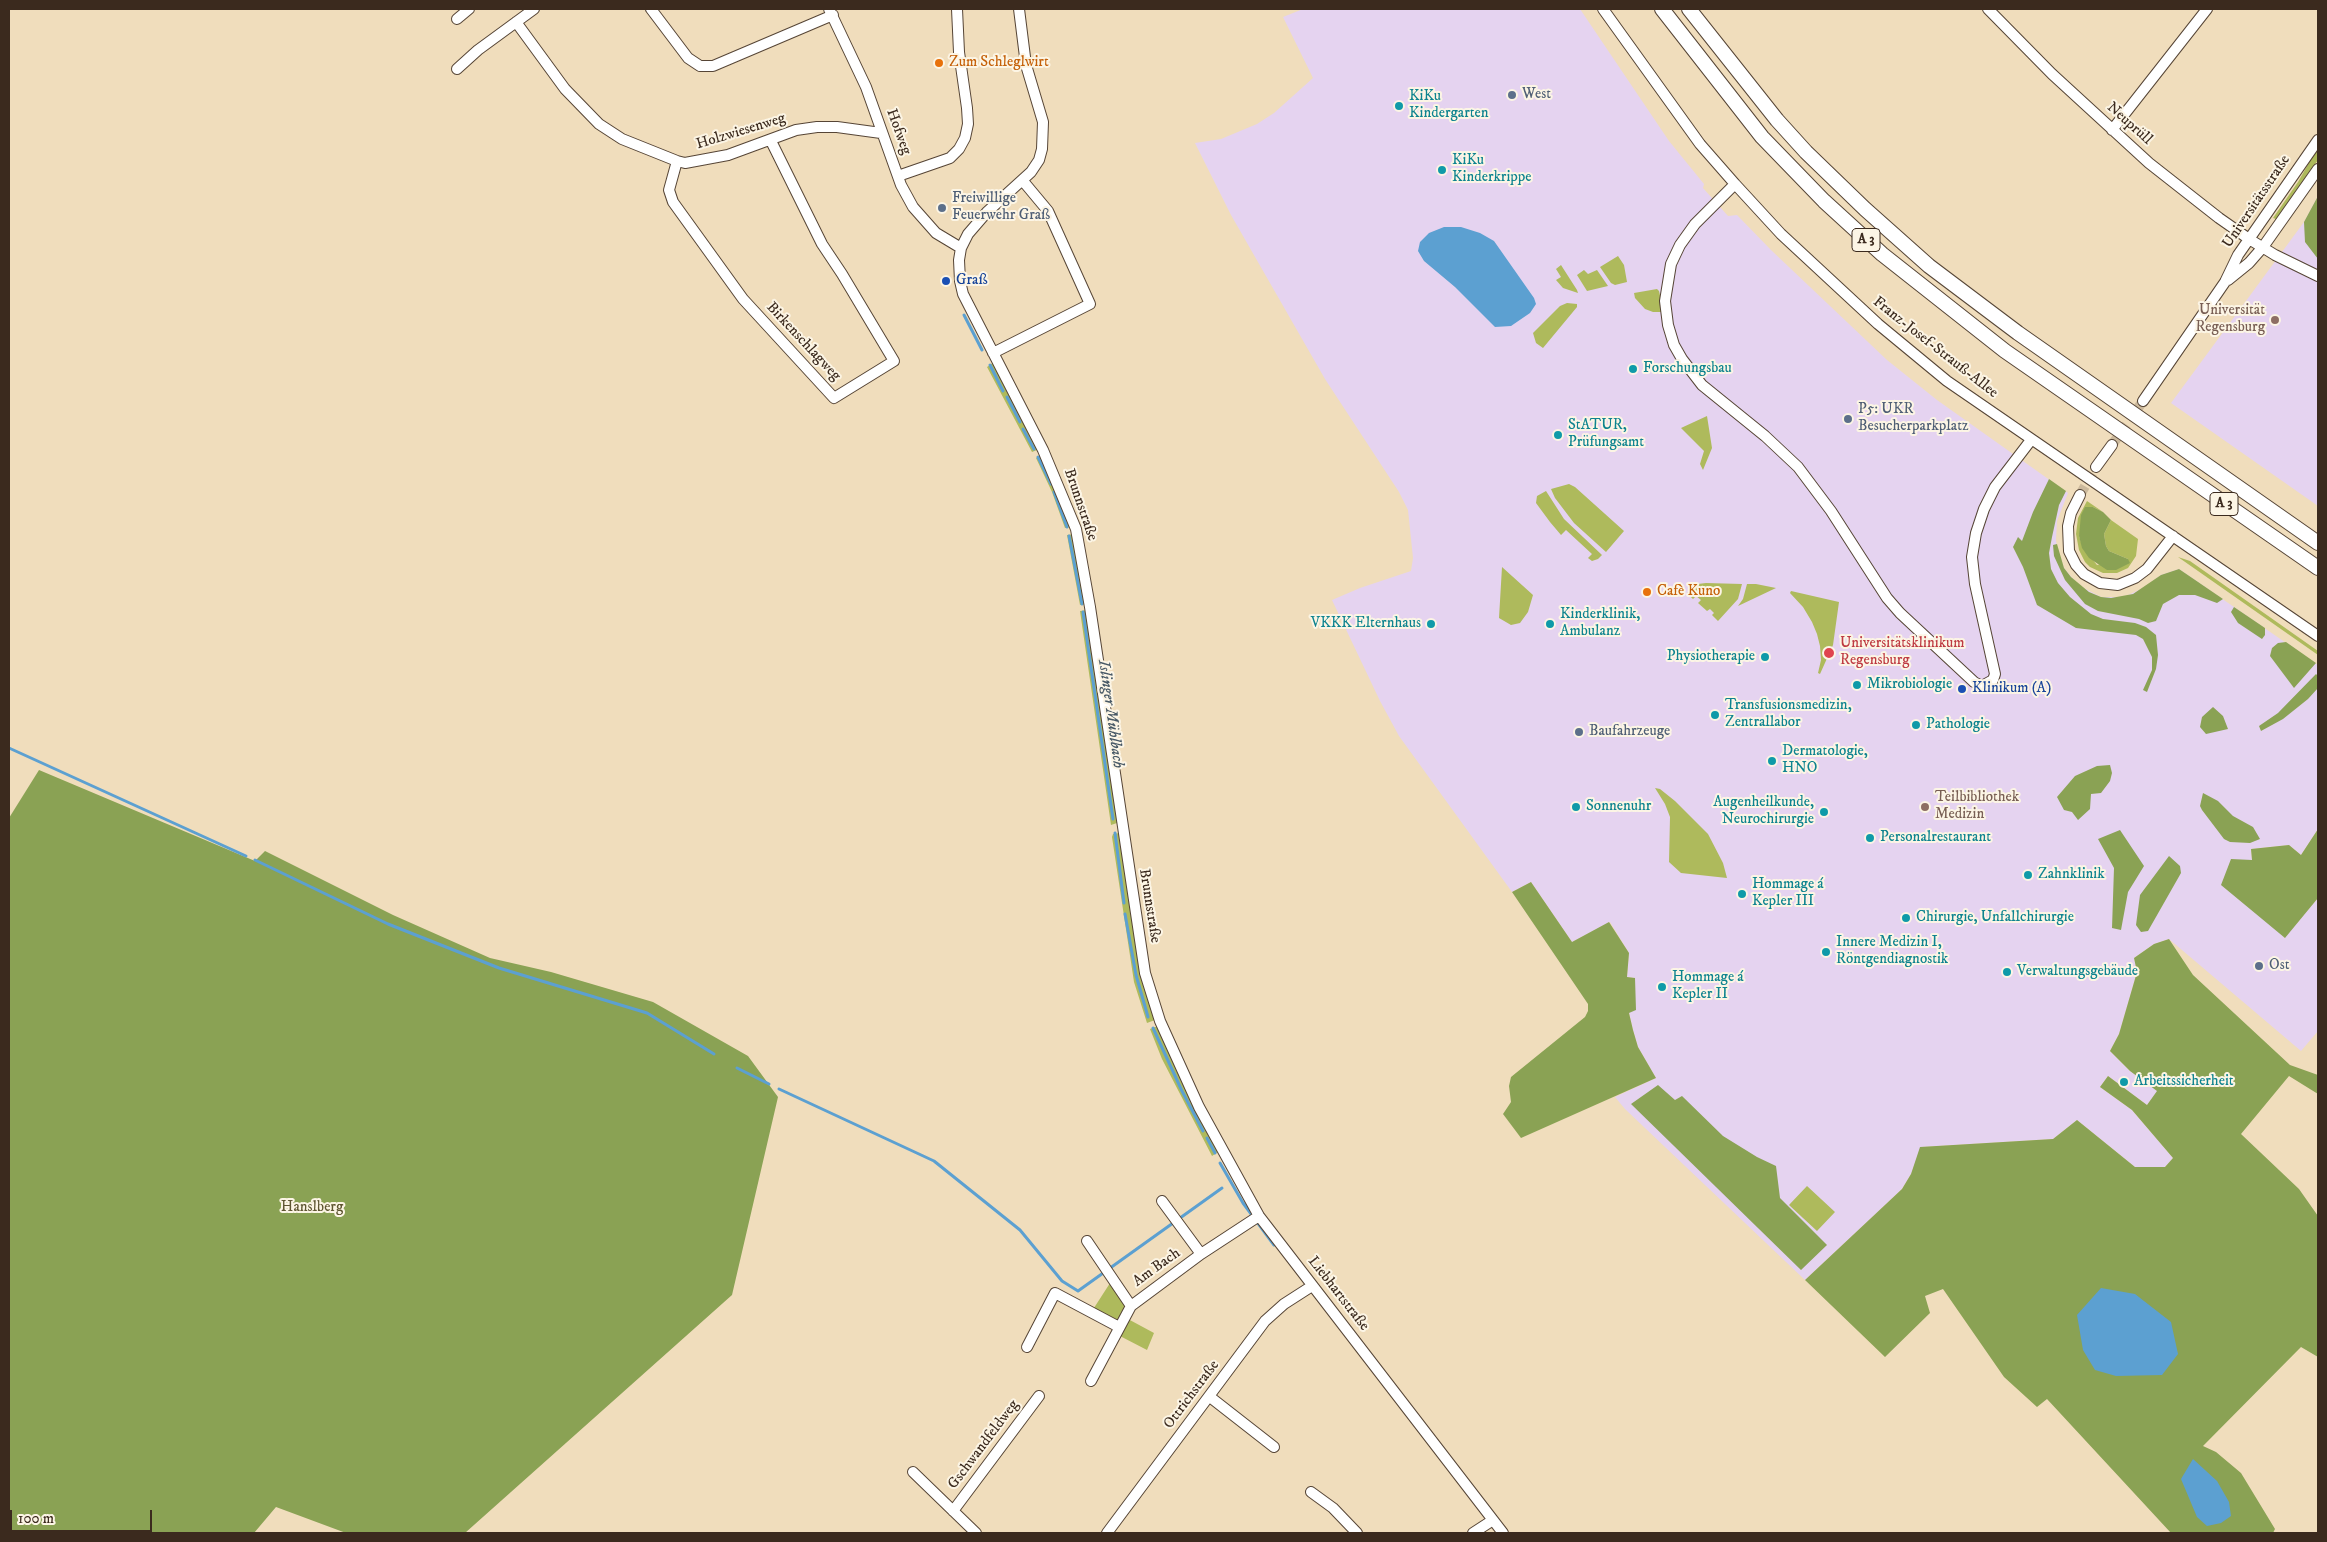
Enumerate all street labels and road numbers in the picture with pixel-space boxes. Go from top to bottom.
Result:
street label: Neuprüll [2103,99,2155,149]
street label: Hofweg [881,107,915,157]
street label: Holzwiesenweg [694,110,788,154]
street label: Universitätsstraße [2219,152,2295,252]
road number: A 3 [1852,228,1880,252]
street label: Franz-Josef-Strauß-Allee [1869,294,2001,402]
street label: Birkenschlagweg [762,299,844,385]
street label: Brunnstraße [1059,467,1101,543]
road number: A 3 [2210,492,2238,516]
street label: Brunnstraße [1134,868,1164,944]
street label: Am Bach [1130,1245,1184,1291]
street label: Liebhartstraße [1303,1253,1373,1335]
street label: Ottrichstraße [1160,1357,1224,1433]
street label: Gschwandfeldweg [945,1397,1023,1493]

